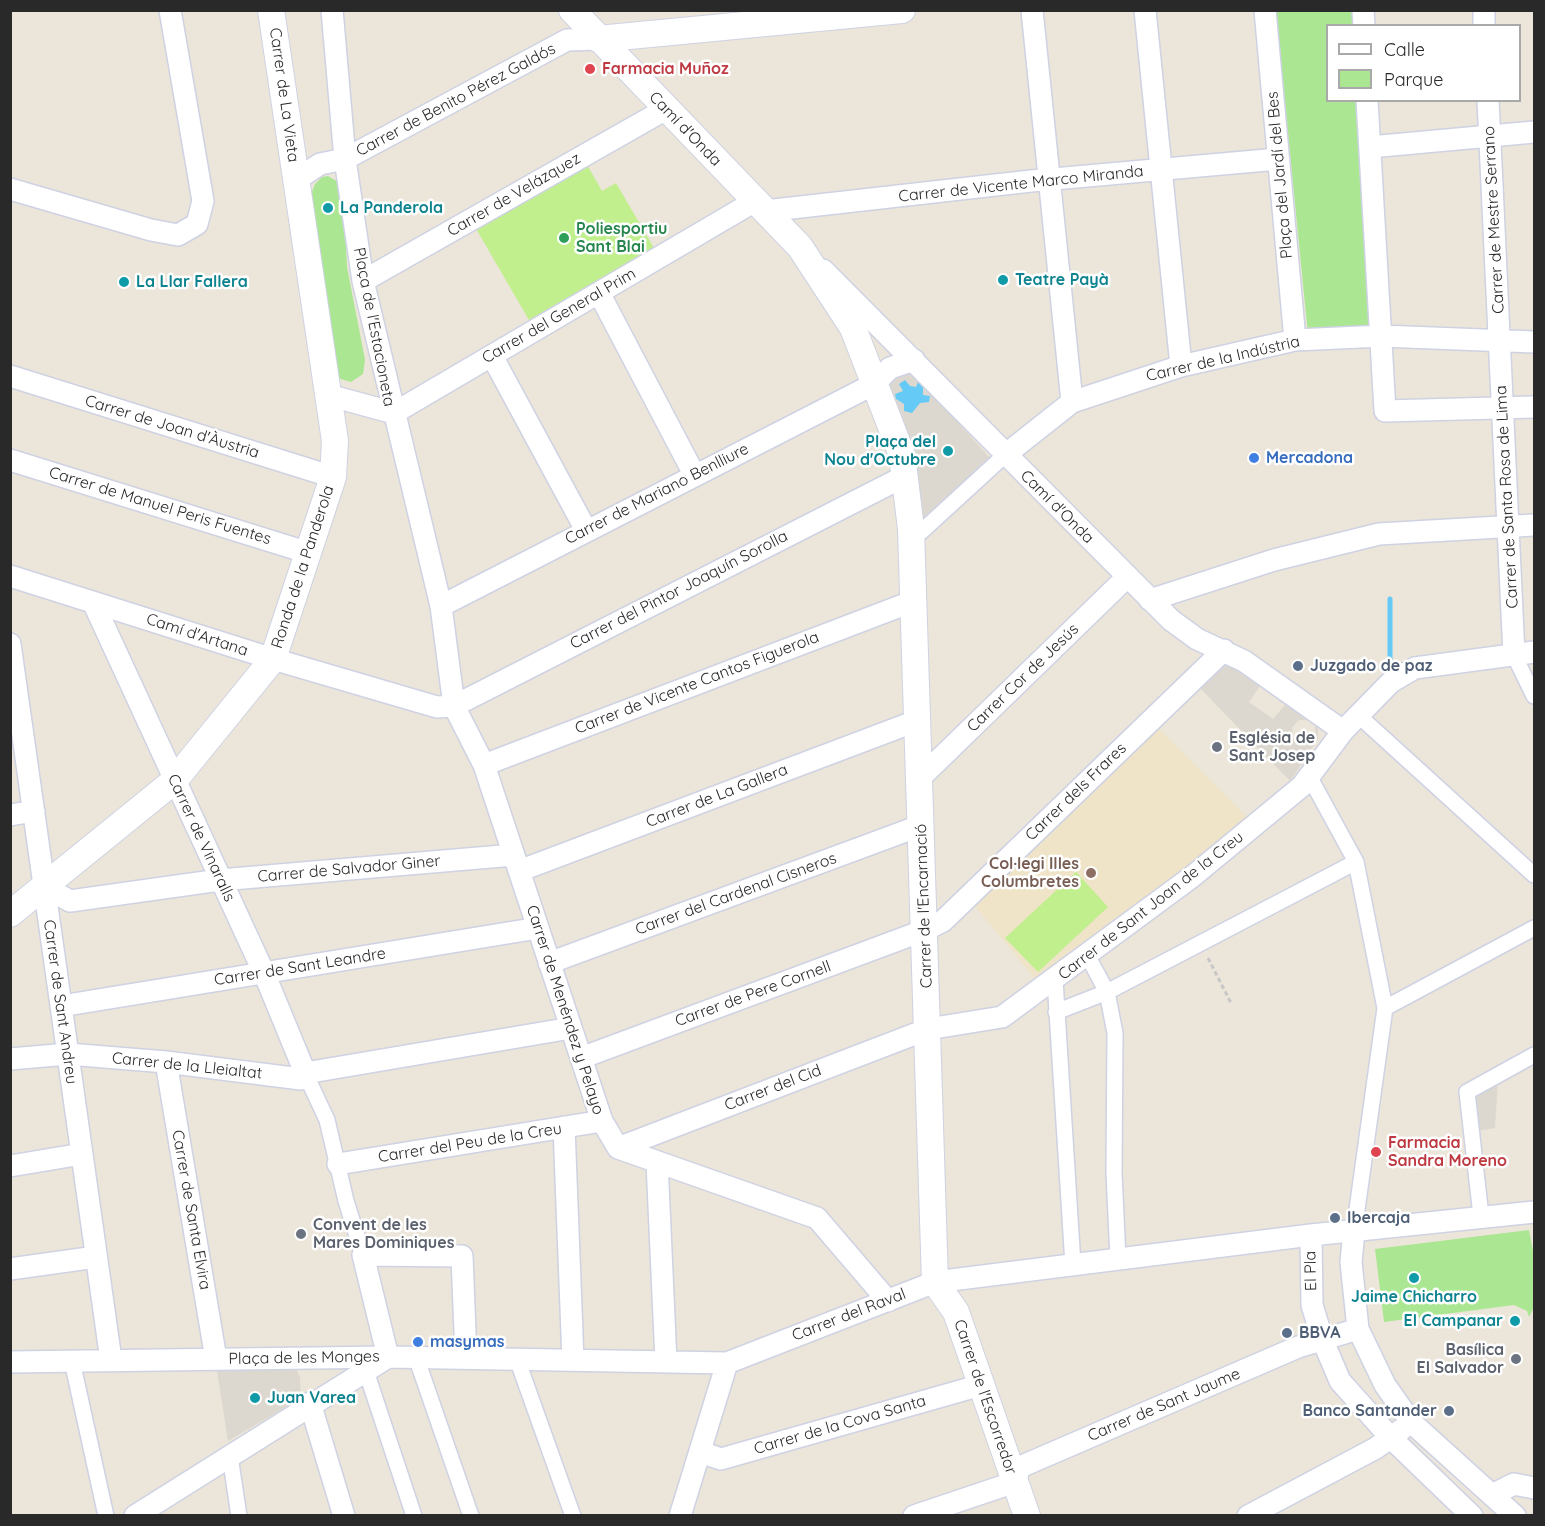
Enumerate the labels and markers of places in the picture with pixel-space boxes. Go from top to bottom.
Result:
place label: Farmacia Muñoz [602,59,729,79]
marker: Farmacia Muñoz [583,62,597,76]
place label: La Panderola [340,198,443,218]
marker: La Panderola [321,201,335,215]
place label: Poliesportiu Sant Blai [576,219,667,257]
marker: Poliesportiu Sant Blai [557,231,571,245]
place label: Teatre Payà [1015,270,1109,290]
place label: La Llar Fallera [136,272,248,292]
marker: Teatre Payà [996,273,1010,287]
marker: La Llar Fallera [117,275,131,289]
place label: Plaça del Nou d'Octubre [824,432,936,470]
marker: Plaça del Nou d'Octubre [941,444,955,458]
place label: Mercadona [1266,448,1353,468]
marker: Mercadona [1247,451,1261,465]
place label: Juzgado de paz [1310,656,1432,676]
marker: Juzgado de paz [1291,659,1305,673]
place label: Església de Sant Josep [1229,728,1315,766]
marker: Església de Sant Josep [1210,740,1224,754]
place label: Col·legi Illes Columbretes [981,854,1079,892]
marker: Col·legi Illes Columbretes [1084,866,1098,880]
place label: Farmacia Sandra Moreno [1388,1133,1507,1171]
marker: Farmacia Sandra Moreno [1369,1145,1383,1159]
place label: Ibercaja [1347,1208,1410,1228]
marker: Ibercaja [1328,1211,1342,1225]
place label: Convent de les Mares Dominiques [313,1215,454,1253]
marker: Convent de les Mares Dominiques [294,1227,308,1241]
marker: Jaime Chicharro [1407,1271,1421,1285]
place label: Jaime Chicharro [1351,1287,1477,1307]
place label: El Campanar [1404,1311,1503,1331]
marker: El Campanar [1508,1314,1522,1328]
place label: BBVA [1299,1323,1340,1343]
marker: BBVA [1280,1326,1294,1340]
place label: masymas [430,1332,504,1352]
marker: masymas [411,1335,425,1349]
place label: Basílica El Salvador [1417,1340,1504,1378]
marker: Basílica El Salvador [1509,1352,1523,1366]
place label: Juan Varea [267,1388,356,1408]
marker: Juan Varea [248,1391,262,1405]
place label: Banco Santander [1302,1401,1437,1421]
marker: Banco Santander [1442,1404,1456,1418]

